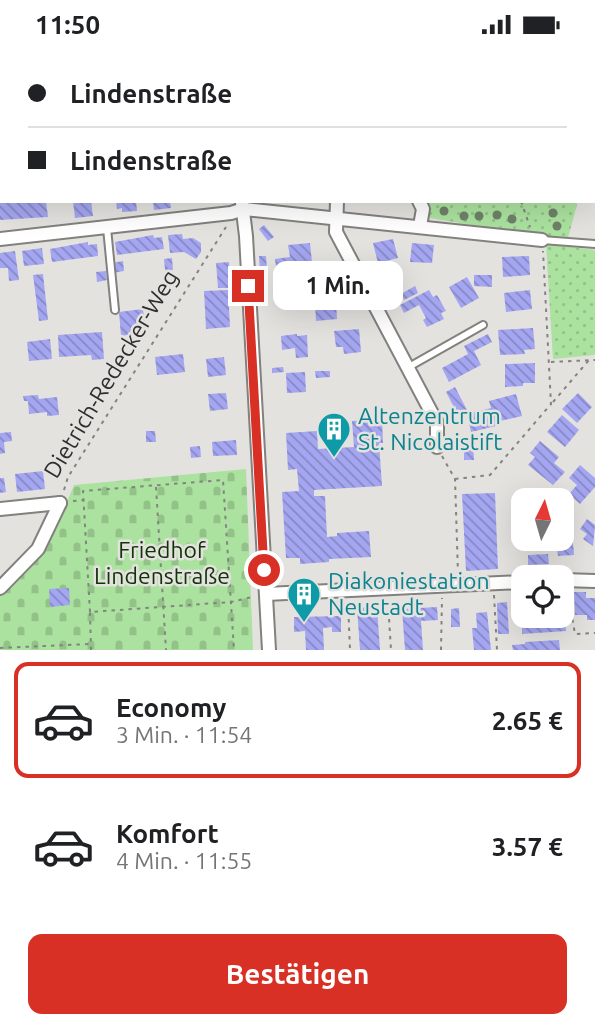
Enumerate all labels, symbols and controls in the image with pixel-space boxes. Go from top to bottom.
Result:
text: 11:50 [35,10,100,39]
text: Lindenstraße [70,79,232,108]
text: Lindenstraße [70,146,232,175]
callout: 1 Min. [272,261,402,311]
street label: Dietrich-Redecker-Weg [39,265,183,482]
route end [232,270,264,302]
text: 1 Min. [306,273,370,298]
place label: Altenzentrum St. Nicolaistift [358,403,502,454]
building icon: Altenzentrum St. Nicolaistift [315,410,353,459]
north arrow [511,488,574,551]
map controls [511,488,574,628]
park label: Friedhof Lindenstraße [94,537,230,588]
route start [248,554,280,586]
button: locate [511,565,574,628]
place label: Diakoniestation Neustadt [328,568,490,619]
building icon: Diakoniestation Neustadt [285,575,323,624]
icon: car [32,689,95,752]
text: Economy [116,693,226,722]
text: 2.65 € [492,706,563,735]
text: 3 Min. · 11:54 [116,722,252,747]
icon: car [32,815,95,878]
text: Komfort [116,819,219,848]
text: 3.57 € [492,832,563,861]
text: 4 Min. · 11:55 [116,848,252,873]
button: Bestätigen [28,934,567,1014]

